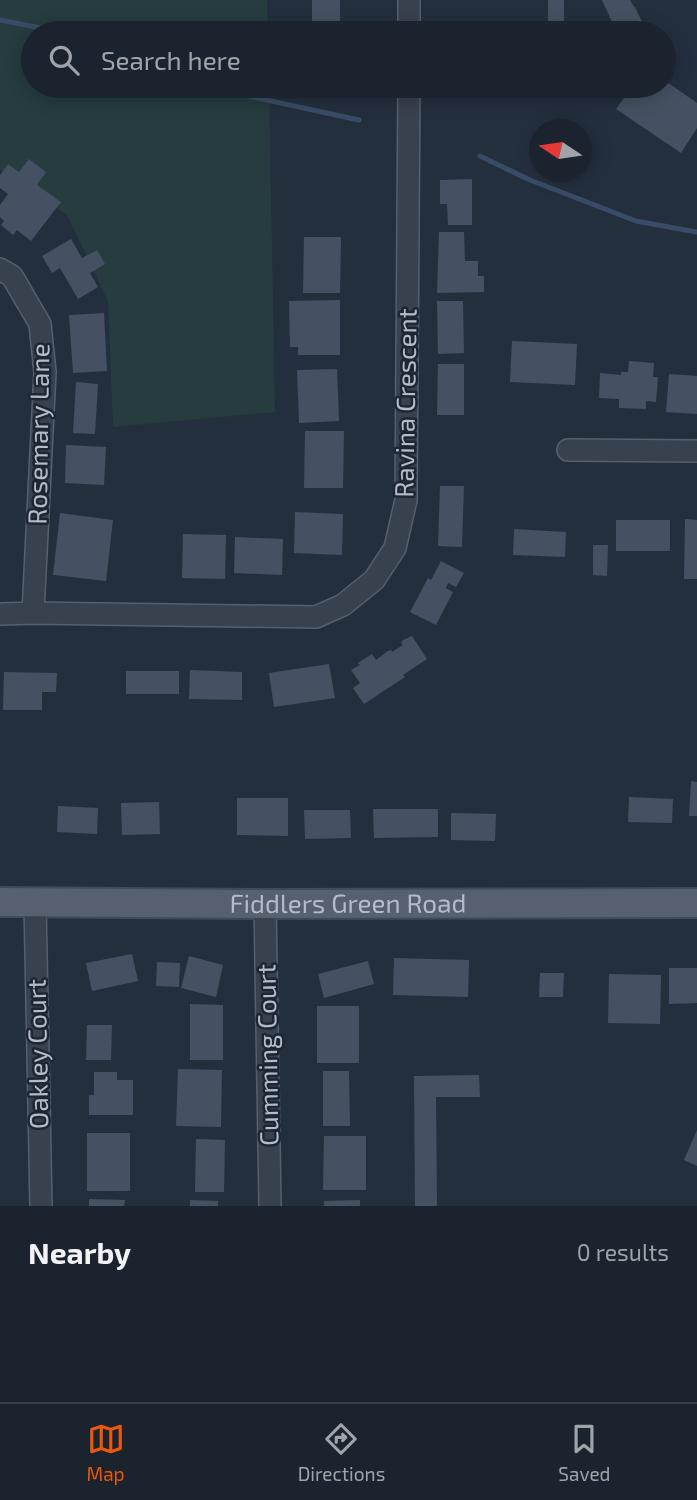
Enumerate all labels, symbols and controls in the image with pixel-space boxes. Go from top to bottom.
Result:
search box [21,21,676,98]
icon: search [45,41,83,79]
text: Search here [101,44,241,75]
north arrow [529,119,592,182]
street label: Ravina Crescent [387,308,422,498]
street label: Rosemary Lane [20,343,55,525]
street label: Fiddlers Green Road [230,887,466,918]
street label: Cumming Court [249,964,284,1146]
street label: Oakley Court [20,979,53,1129]
text: Nearby [28,1234,131,1270]
text: 0 results [577,1238,669,1266]
tab: Map [87,1420,125,1485]
tab: Directions [298,1420,385,1485]
tab: Saved [558,1420,610,1485]

